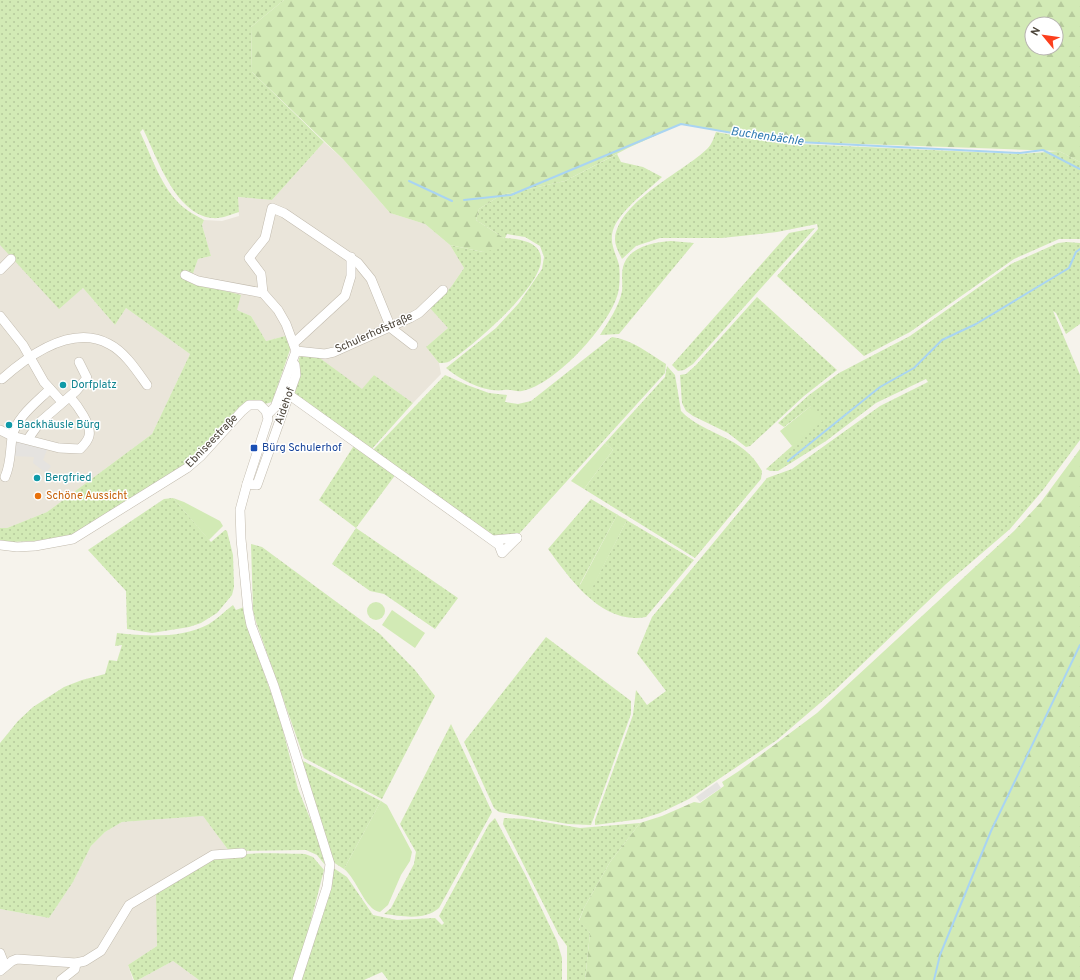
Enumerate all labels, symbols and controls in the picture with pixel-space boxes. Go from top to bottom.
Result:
north arrow [1024,16,1064,56]
text: N [1028,25,1044,38]
water label: Buchenbächle [730,124,805,150]
street label: Schulerhofstraße [333,310,415,356]
place label: Dorfplatz [71,378,117,392]
marker: Dorfplatz [58,380,68,390]
street label: Aidehof [272,385,298,426]
street label: Ebniseestraße [183,411,241,471]
place label: Backhäusle Bürg [17,418,100,432]
marker: Backhäusle Bürg [4,420,14,430]
place label: Bürg Schulerhof [262,441,342,455]
marker: Bürg Schulerhof [249,443,259,453]
place label: Bergfried [45,471,92,485]
marker: Bergfried [32,473,42,483]
place label: Schöne Aussicht [46,489,127,503]
marker: Schöne Aussicht [33,491,43,501]

